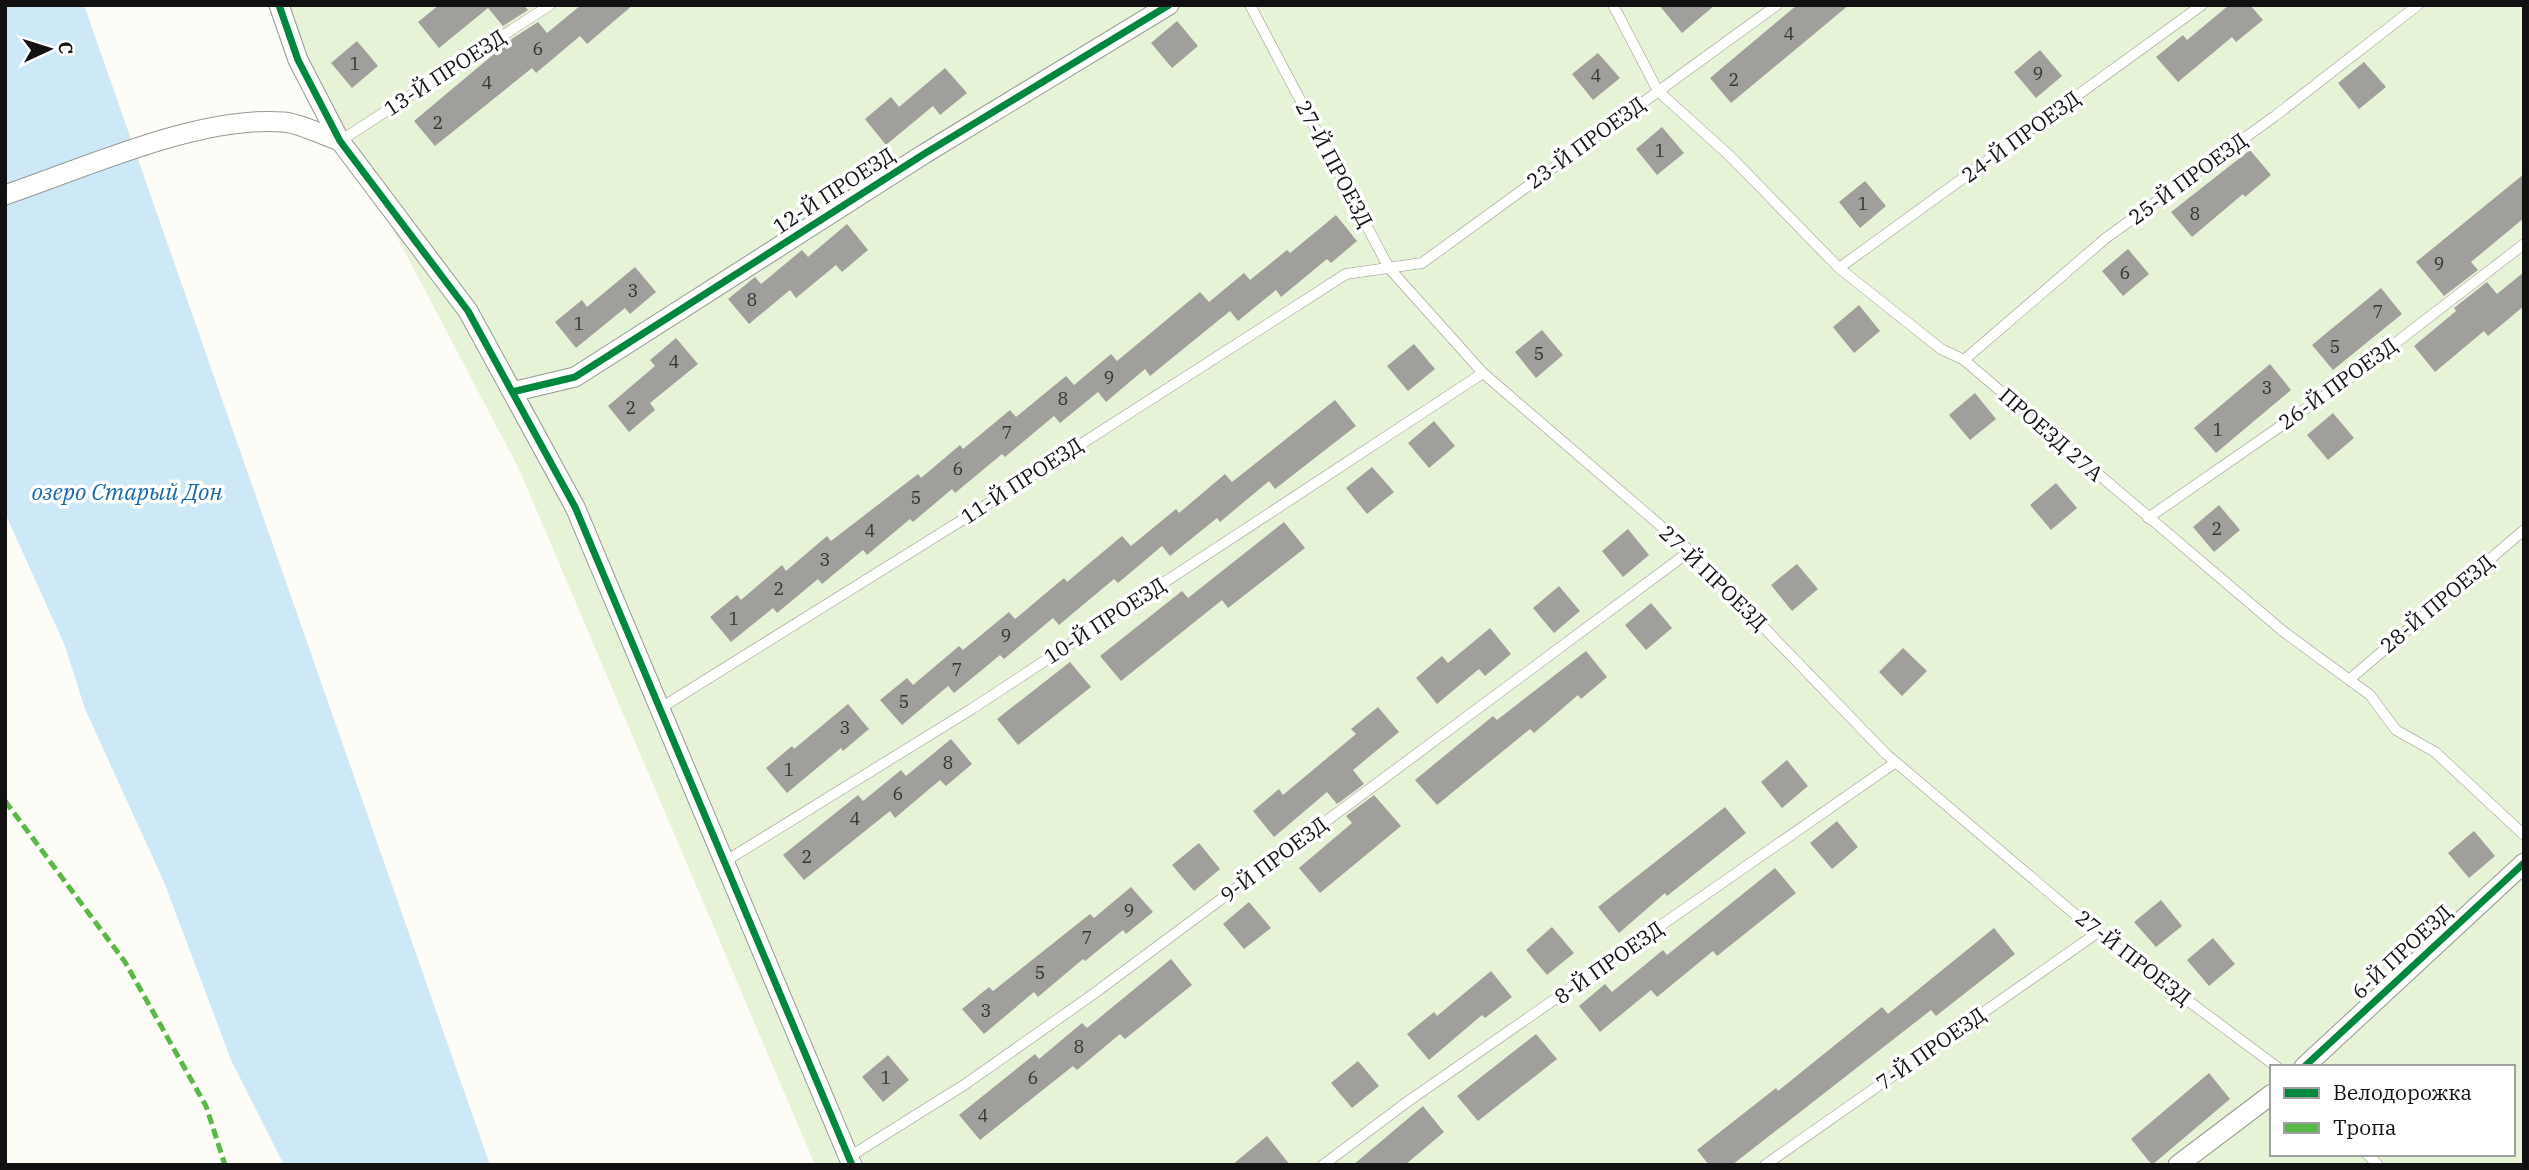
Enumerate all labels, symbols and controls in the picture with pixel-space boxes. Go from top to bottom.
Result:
north arrow [14,14,84,84]
street label: 13-Й ПРОЕЗД [378,22,511,122]
house number: 4 [1784,22,1794,45]
house number: 6 [533,37,543,60]
text: С [54,41,78,55]
house number: 1 [350,52,360,75]
house number: 9 [2033,62,2043,85]
house number: 4 [1591,64,1601,87]
house number: 2 [1729,68,1739,91]
house number: 4 [482,71,492,94]
street label: 24-Й ПРОЕЗД [1956,84,2085,189]
street label: 23-Й ПРОЕЗД [1521,90,1650,195]
street label: 27-Й ПРОЕЗД [1290,95,1380,232]
house number: 2 [433,111,443,134]
street label: 25-Й ПРОЕЗД [2123,126,2252,231]
house number: 1 [1655,139,1665,162]
street label: 12-Й ПРОЕЗД [767,140,900,240]
house number: 1 [1858,192,1868,215]
house number: 8 [2190,202,2200,225]
house number: 9 [2434,252,2444,275]
house number: 6 [2120,261,2130,284]
house number: 3 [628,279,638,302]
house number: 8 [747,288,757,311]
house number: 7 [2373,300,2383,323]
house number: 1 [574,312,584,335]
street label: 26-Й ПРОЕЗД [2273,331,2402,436]
house number: 5 [2330,335,2340,358]
house number: 5 [1534,342,1544,365]
house number: 4 [669,350,679,373]
house number: 9 [1104,366,1114,389]
house number: 3 [2262,376,2272,399]
street label: ПРОЕЗД 27А [1994,381,2110,488]
house number: 8 [1058,387,1068,410]
house number: 2 [626,396,636,419]
house number: 1 [2213,418,2223,441]
house number: 7 [1002,421,1012,444]
street label: 11-Й ПРОЕЗД [955,430,1088,530]
house number: 6 [953,457,963,480]
water label: озеро Старый Дон [32,476,222,506]
house number: 5 [911,486,921,509]
house number: 2 [2212,517,2222,540]
house number: 4 [865,519,875,542]
street label: 27-Й ПРОЕЗД [1654,519,1774,636]
house number: 3 [820,548,830,571]
street label: 28-Й ПРОЕЗД [2374,548,2499,659]
street label: 10-Й ПРОЕЗД [1038,570,1171,670]
house number: 2 [774,577,784,600]
house number: 1 [729,607,739,630]
house number: 9 [1001,624,1011,647]
house number: 7 [952,658,962,681]
house number: 5 [899,690,909,713]
house number: 3 [840,716,850,739]
house number: 8 [943,751,953,774]
house number: 1 [784,758,794,781]
house number: 6 [893,782,903,805]
house number: 4 [850,807,860,830]
street label: 9-Й ПРОЕЗД [1214,810,1333,909]
house number: 2 [802,845,812,868]
street label: 6-Й ПРОЕЗД [2345,898,2457,1005]
house number: 9 [1124,899,1134,922]
street label: 27-Й ПРОЕЗД [2070,903,2197,1011]
street label: 8-Й ПРОЕЗД [1548,914,1669,1010]
house number: 7 [1082,926,1092,949]
house number: 5 [1035,961,1045,984]
house number: 3 [981,999,991,1022]
street label: 7-Й ПРОЕЗД [1870,1000,1991,1096]
house number: 8 [1074,1035,1084,1058]
legend [2270,1065,2515,1156]
house number: 1 [881,1066,891,1089]
house number: 6 [1028,1066,1038,1089]
text: Велодорожка [2333,1078,2472,1106]
house number: 4 [978,1104,988,1127]
text: Тропа [2333,1113,2396,1141]

